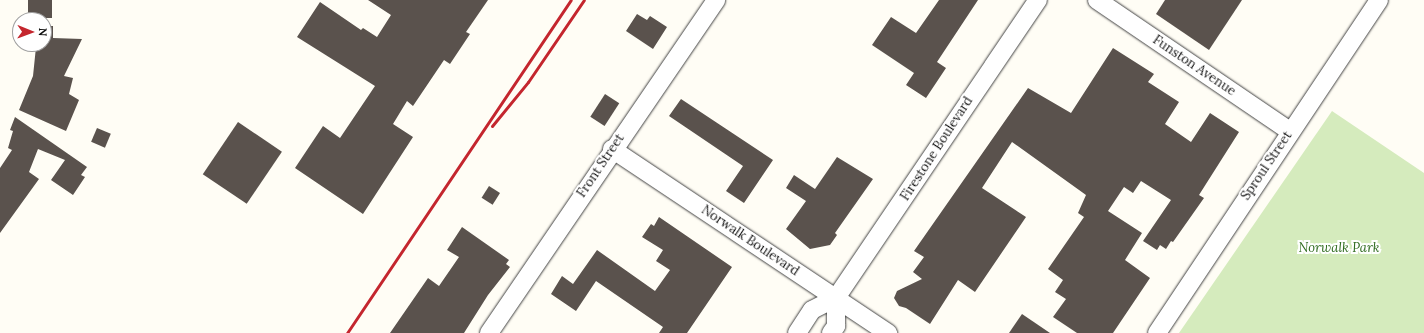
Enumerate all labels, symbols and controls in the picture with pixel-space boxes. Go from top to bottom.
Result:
north arrow [12,12,52,52]
text: N [36,28,50,37]
street label: Funston Avenue [1150,32,1238,100]
street label: Firestone Boulevard [898,94,976,204]
street label: Sproul Street [1238,129,1296,203]
street label: Front Street [574,131,628,201]
street label: Norwalk Boulevard [698,203,802,279]
park label: Norwalk Park [1298,240,1380,256]

